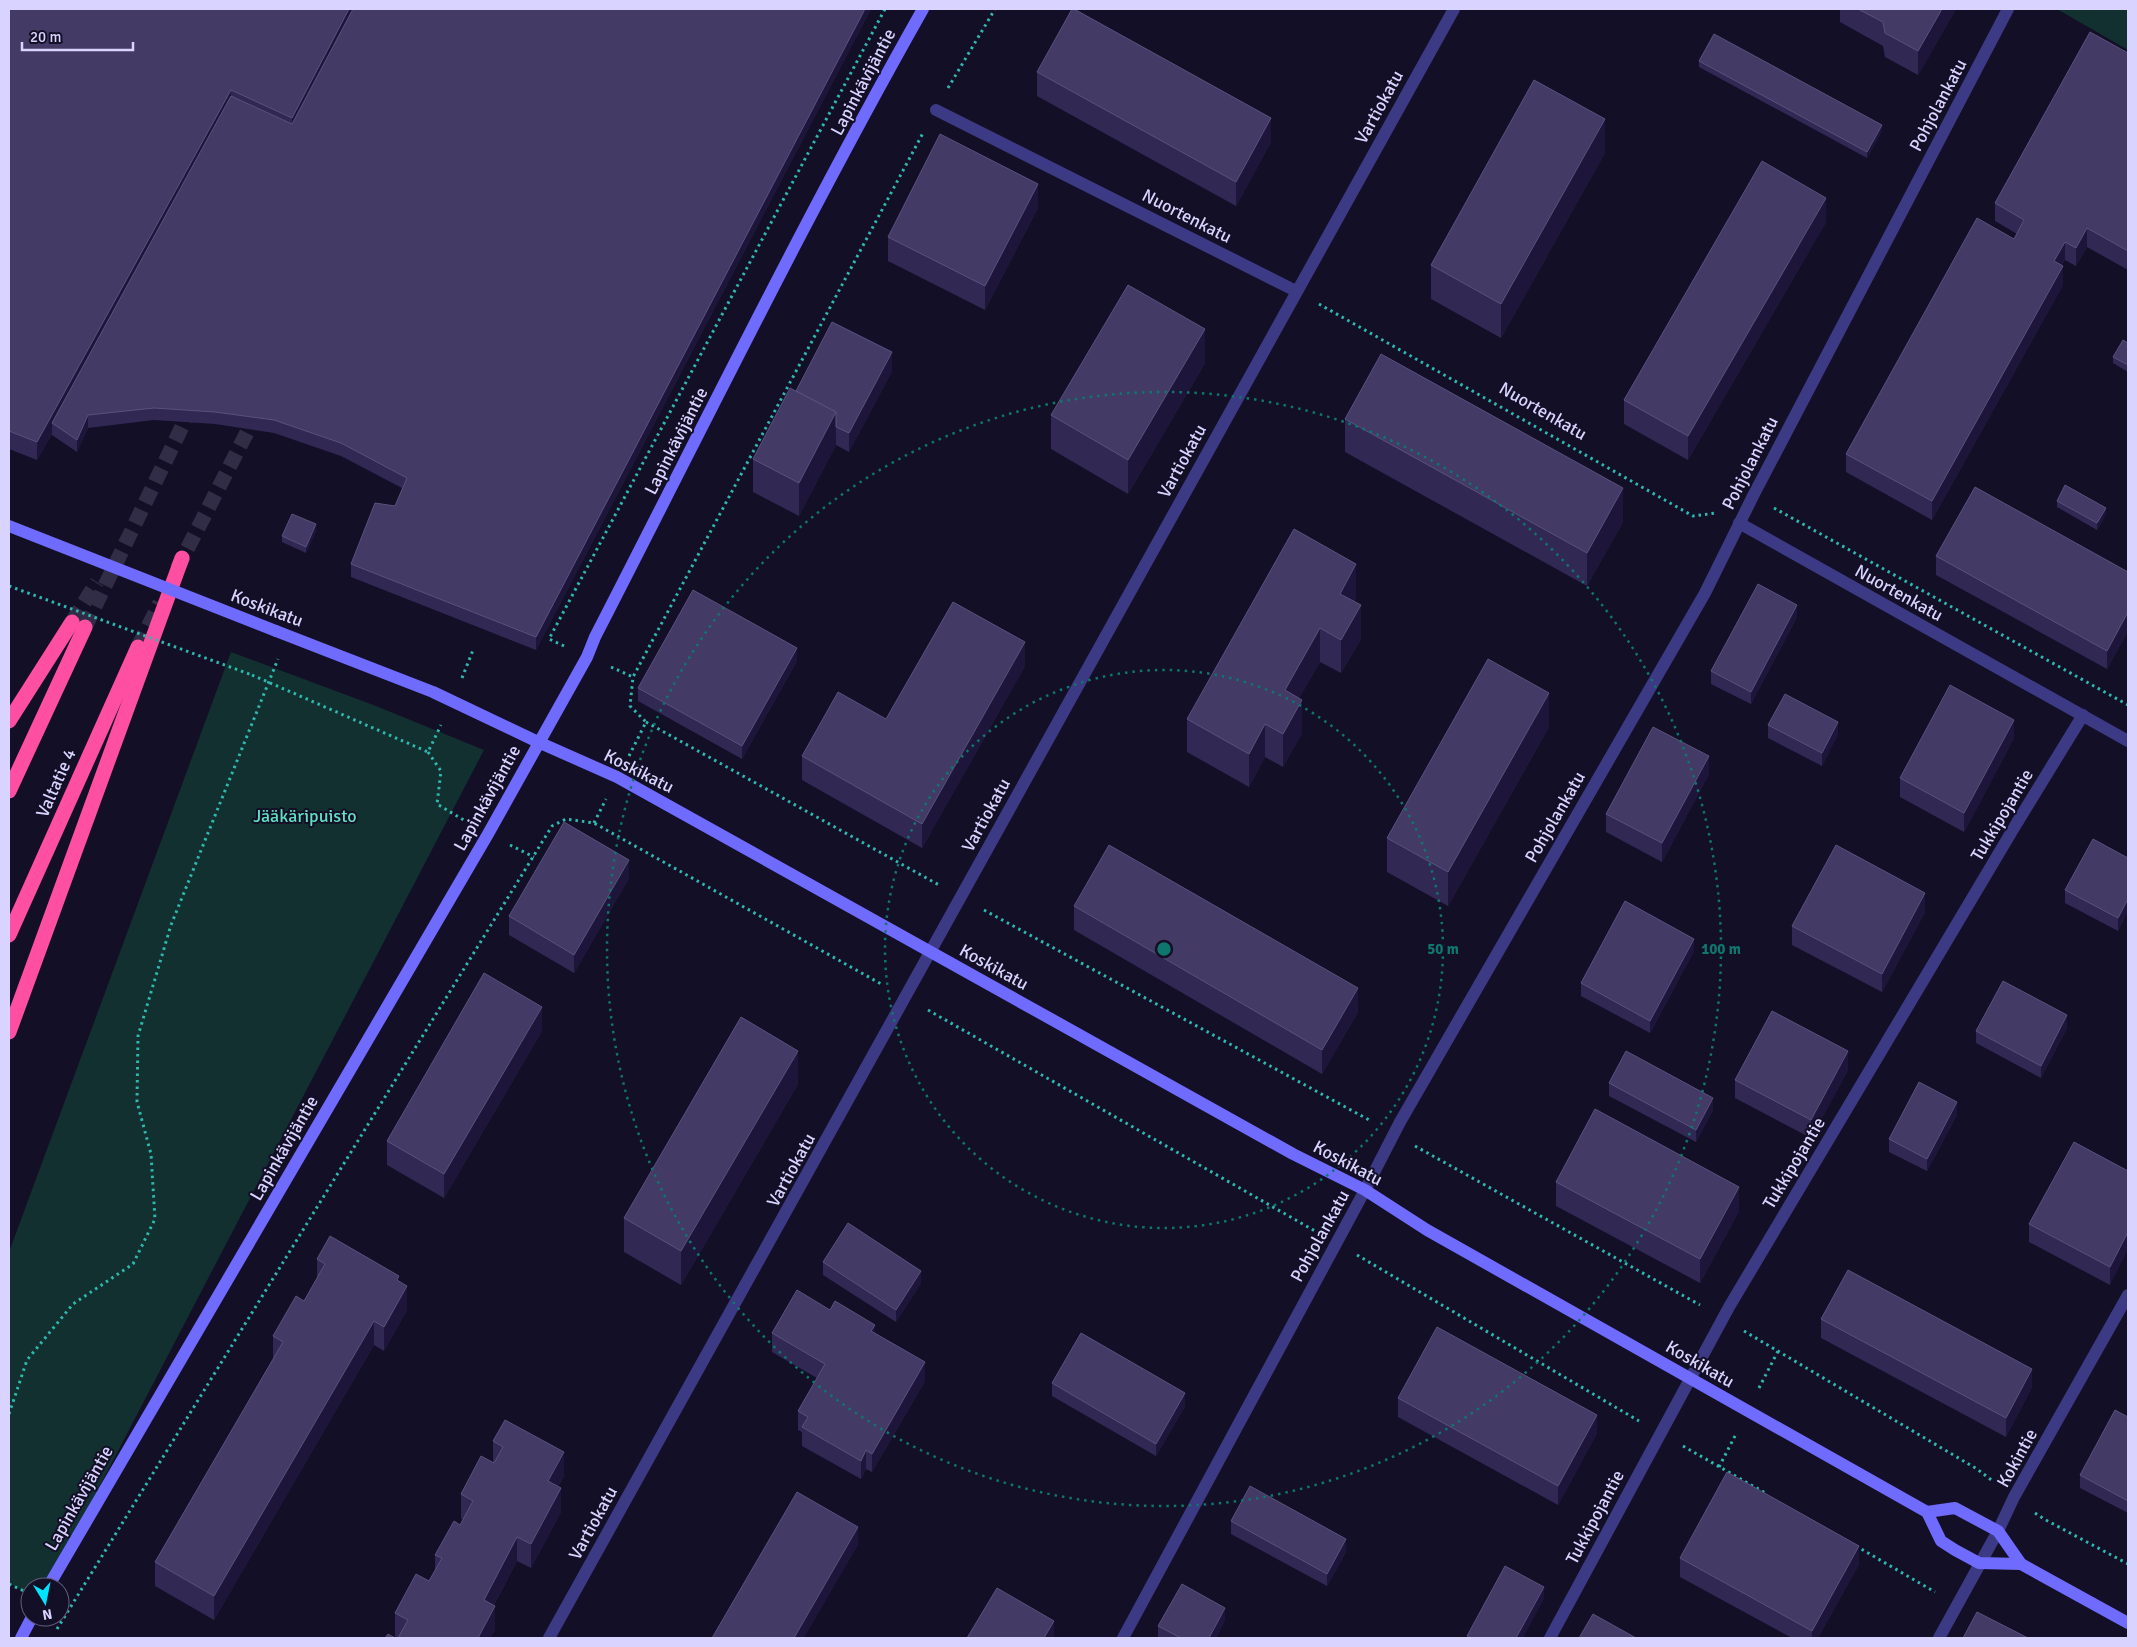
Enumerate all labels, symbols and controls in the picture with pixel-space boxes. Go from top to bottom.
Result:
scale bar [22,20,134,52]
street label: Lapinkävijäntie [826,25,900,139]
text: 20 m [30,28,61,46]
street label: Pohjolankatu [1904,55,1972,155]
street label: Vartiokatu [1350,66,1408,148]
street label: Nuortenkatu [1139,184,1235,248]
street label: Nuortenkatu [1495,377,1591,445]
street label: Lapinkävijäntie [640,384,712,498]
street label: Pohjolankatu [1717,413,1783,513]
street label: Vartiokatu [1153,420,1211,502]
street label: Nuortenkatu [1851,560,1947,626]
street label: Koskikatu [228,584,306,632]
street label: Lapinkävijäntie [449,741,525,855]
street label: Koskikatu [600,744,678,798]
street label: Valtatie 4 [31,745,81,821]
street label: Tukkipojantie [1966,765,2038,865]
street label: Pohjolankatu [1520,768,1590,866]
street label: Vartiokatu [957,774,1015,856]
park label: Jääkäripuisto [253,805,357,827]
street label: Koskikatu [956,939,1032,995]
centre of rings [1155,940,1173,958]
text: 50 m [1427,940,1459,958]
text: 100 m [1701,940,1741,958]
street label: Lapinkävijäntie [245,1092,323,1204]
street label: Tukkipojantie [1758,1113,1830,1213]
street label: Vartiokatu [762,1129,820,1211]
street label: Koskikatu [1309,1136,1387,1190]
street label: Pohjolankatu [1286,1186,1354,1286]
street label: Koskikatu [1662,1336,1738,1392]
street label: Kokintie [1992,1425,2042,1491]
street label: Lapinkävijäntie [40,1442,118,1554]
street label: Tukkipojantie [1561,1466,1629,1568]
street label: Vartiokatu [564,1482,622,1564]
north arrow [20,1577,70,1627]
text: N [41,1605,53,1624]

